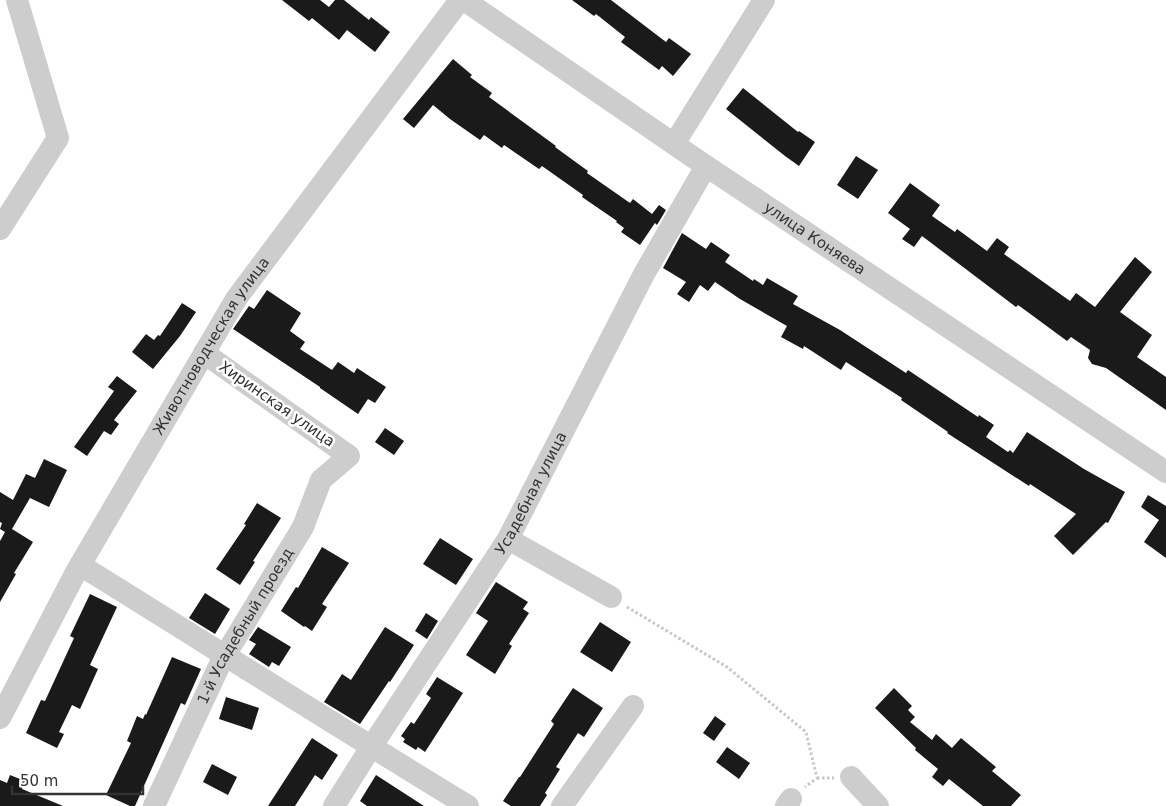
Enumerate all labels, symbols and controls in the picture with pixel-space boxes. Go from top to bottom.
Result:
street label: улица Коняева [760,198,869,279]
street label: Животноводческая улица [149,254,273,438]
street label: Хиринская улица [216,357,338,451]
street label: Усадебная улица [491,429,570,558]
street label: 1-й Усадебный проезд [194,545,297,707]
scale bar [12,764,144,796]
text: 50 m [20,772,58,790]

